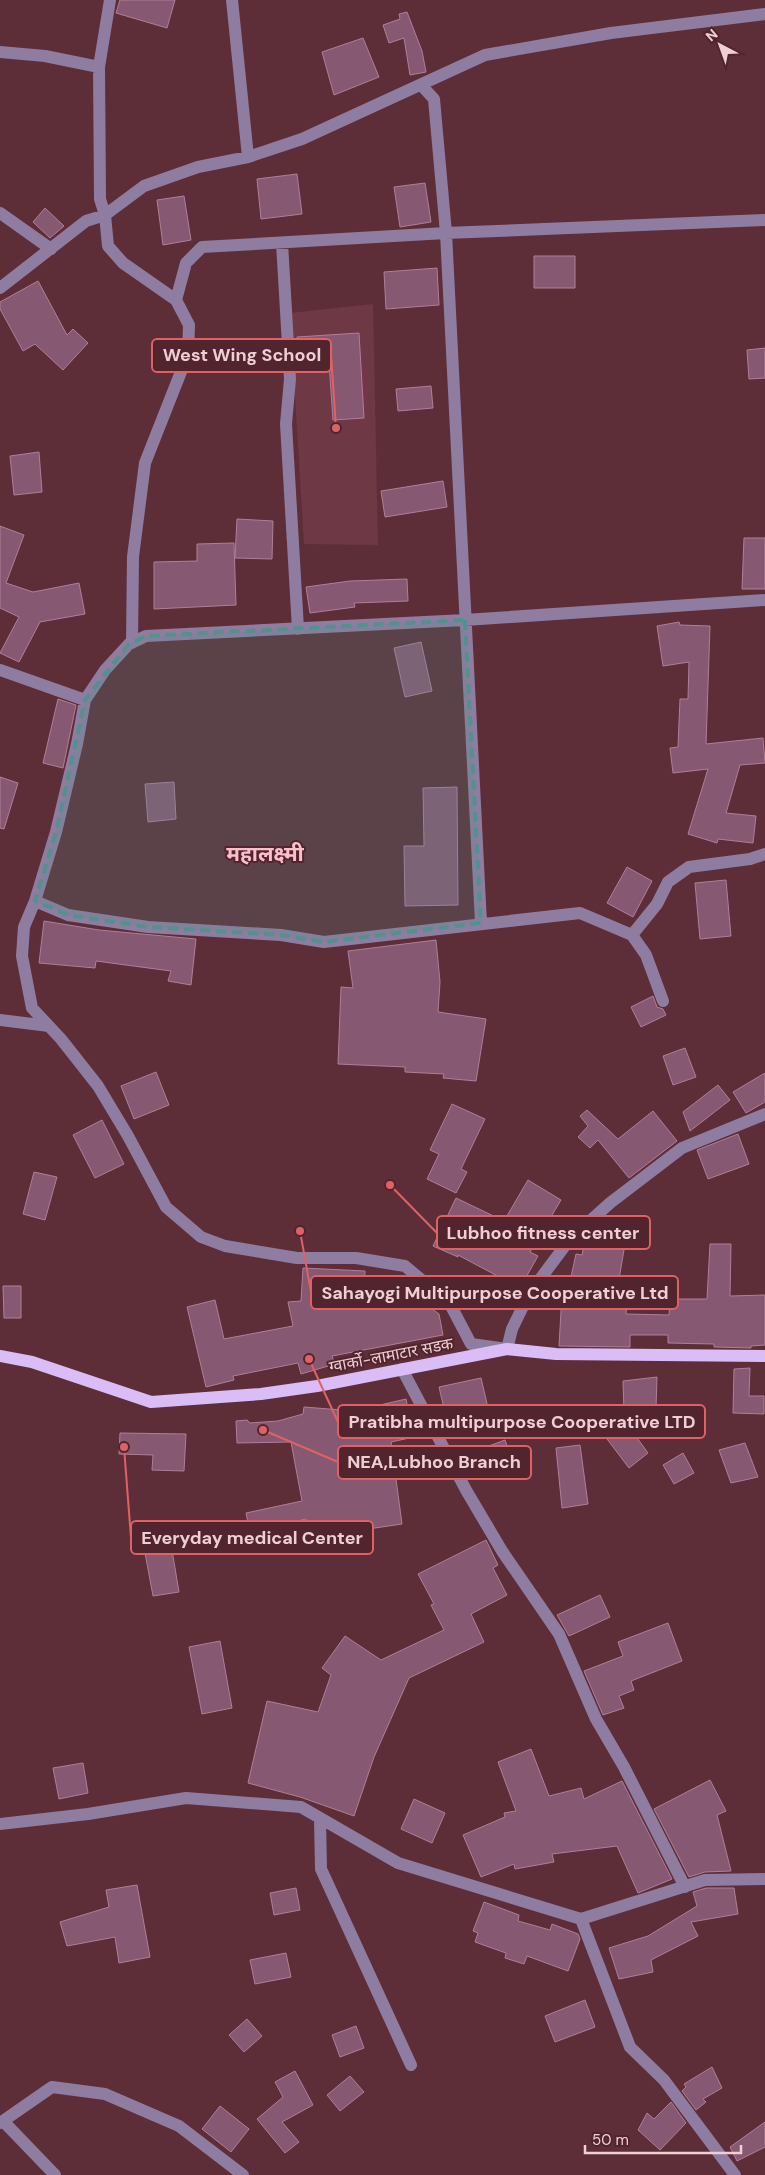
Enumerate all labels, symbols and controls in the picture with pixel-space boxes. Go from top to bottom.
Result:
north arrow [695,20,745,70]
text: N [702,25,721,45]
callout: West Wing School [152,339,331,372]
text: West Wing School [163,343,321,367]
district label: महालक्ष्मी [226,840,305,868]
callout: Lubhoo fitness center [437,1216,650,1249]
text: Lubhoo fitness center [447,1221,639,1245]
callout: Sahayogi Multipurpose Cooperative Ltd [311,1276,678,1309]
text: Sahayogi Multipurpose Cooperative Ltd [321,1281,669,1305]
street label: ग्वार्को-लामाटार सडक [327,1333,456,1377]
callout: Pratibha multipurpose Cooperative LTD [338,1405,705,1438]
text: Pratibha multipurpose Cooperative LTD [348,1410,696,1434]
callout: NEA,Lubhoo Branch [338,1446,531,1479]
text: NEA,Lubhoo Branch [347,1450,521,1474]
callout: Everyday medical Center [131,1521,373,1554]
text: Everyday medical Center [141,1526,363,1550]
scale bar [585,2122,741,2154]
text: 50 m [592,2130,629,2150]

